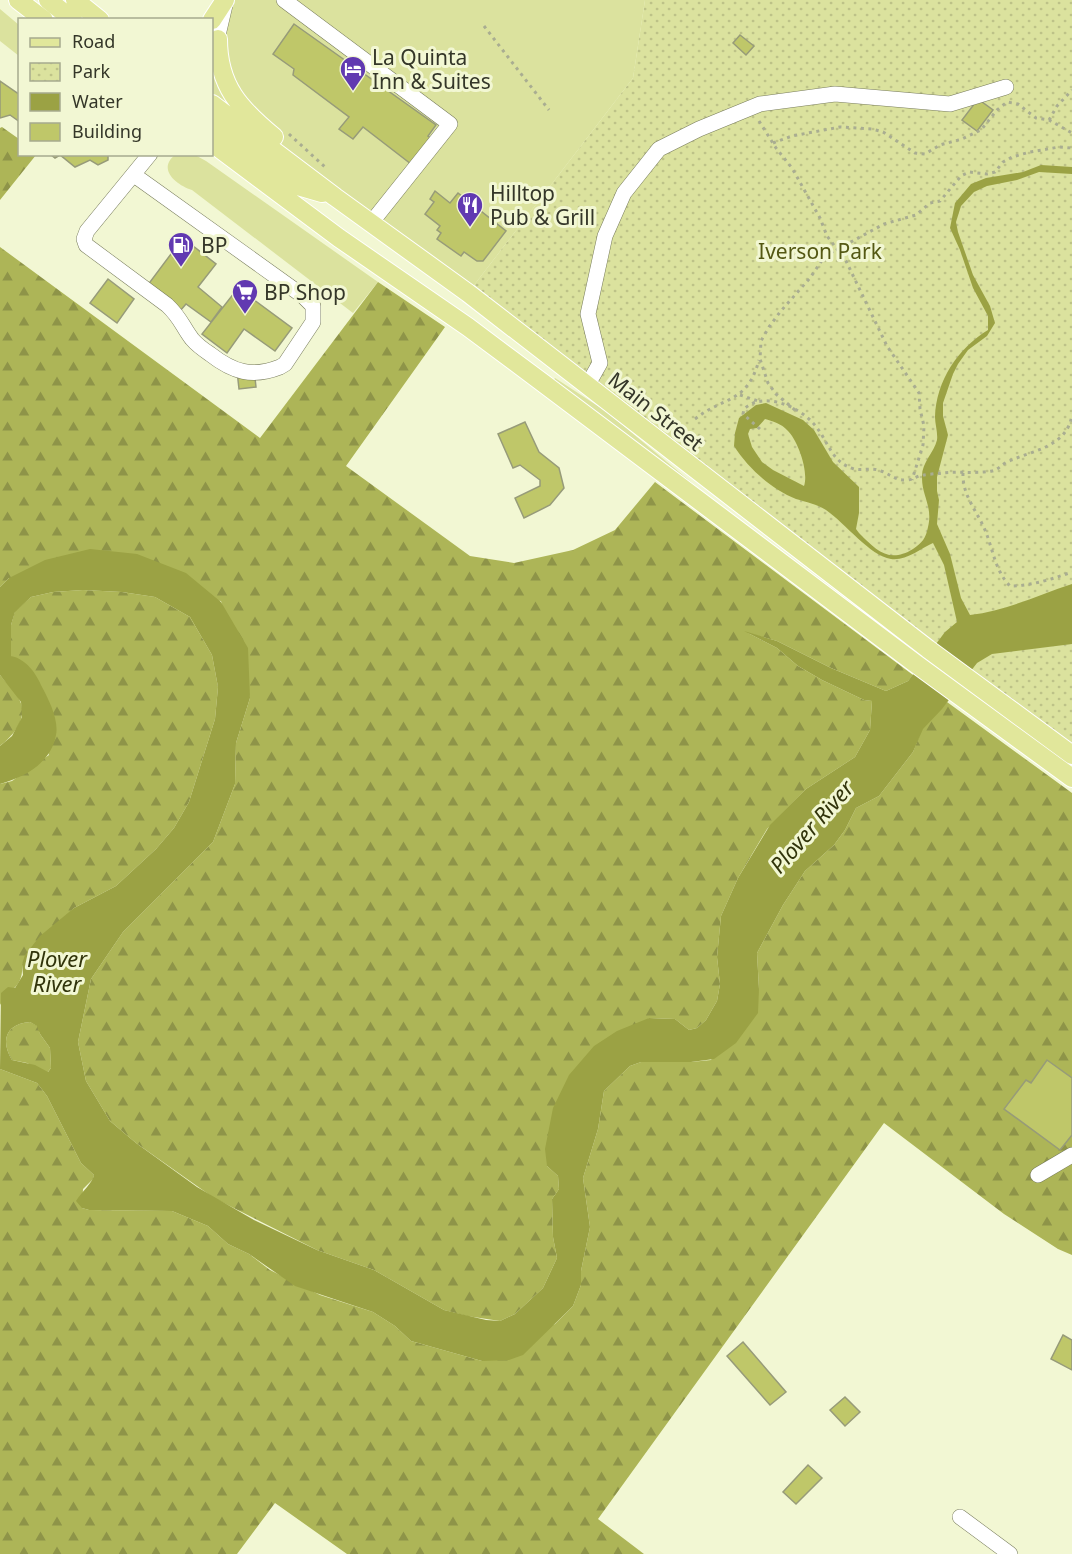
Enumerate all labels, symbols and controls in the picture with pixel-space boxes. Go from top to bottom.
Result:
legend [18,18,213,156]
text: Road [72,29,115,53]
place label: La Quinta Inn & Suites [372,43,491,95]
hotel icon: La Quinta Inn & Suites [338,54,368,92]
text: Park [72,59,110,83]
text: Water [72,89,123,113]
text: Building [72,119,142,143]
place label: Hilltop Pub & Grill [490,179,595,231]
restaurant icon: Hilltop Pub & Grill [455,190,485,228]
fuel station icon: BP [166,230,196,268]
place label: BP [201,231,227,259]
park label: Iverson Park [758,237,883,265]
supermarket icon: BP Shop [230,277,260,315]
place label: BP Shop [264,278,346,306]
street label: Main Street [603,365,710,457]
water label: Plover River [762,772,861,879]
water label: Plover River [27,943,88,998]

